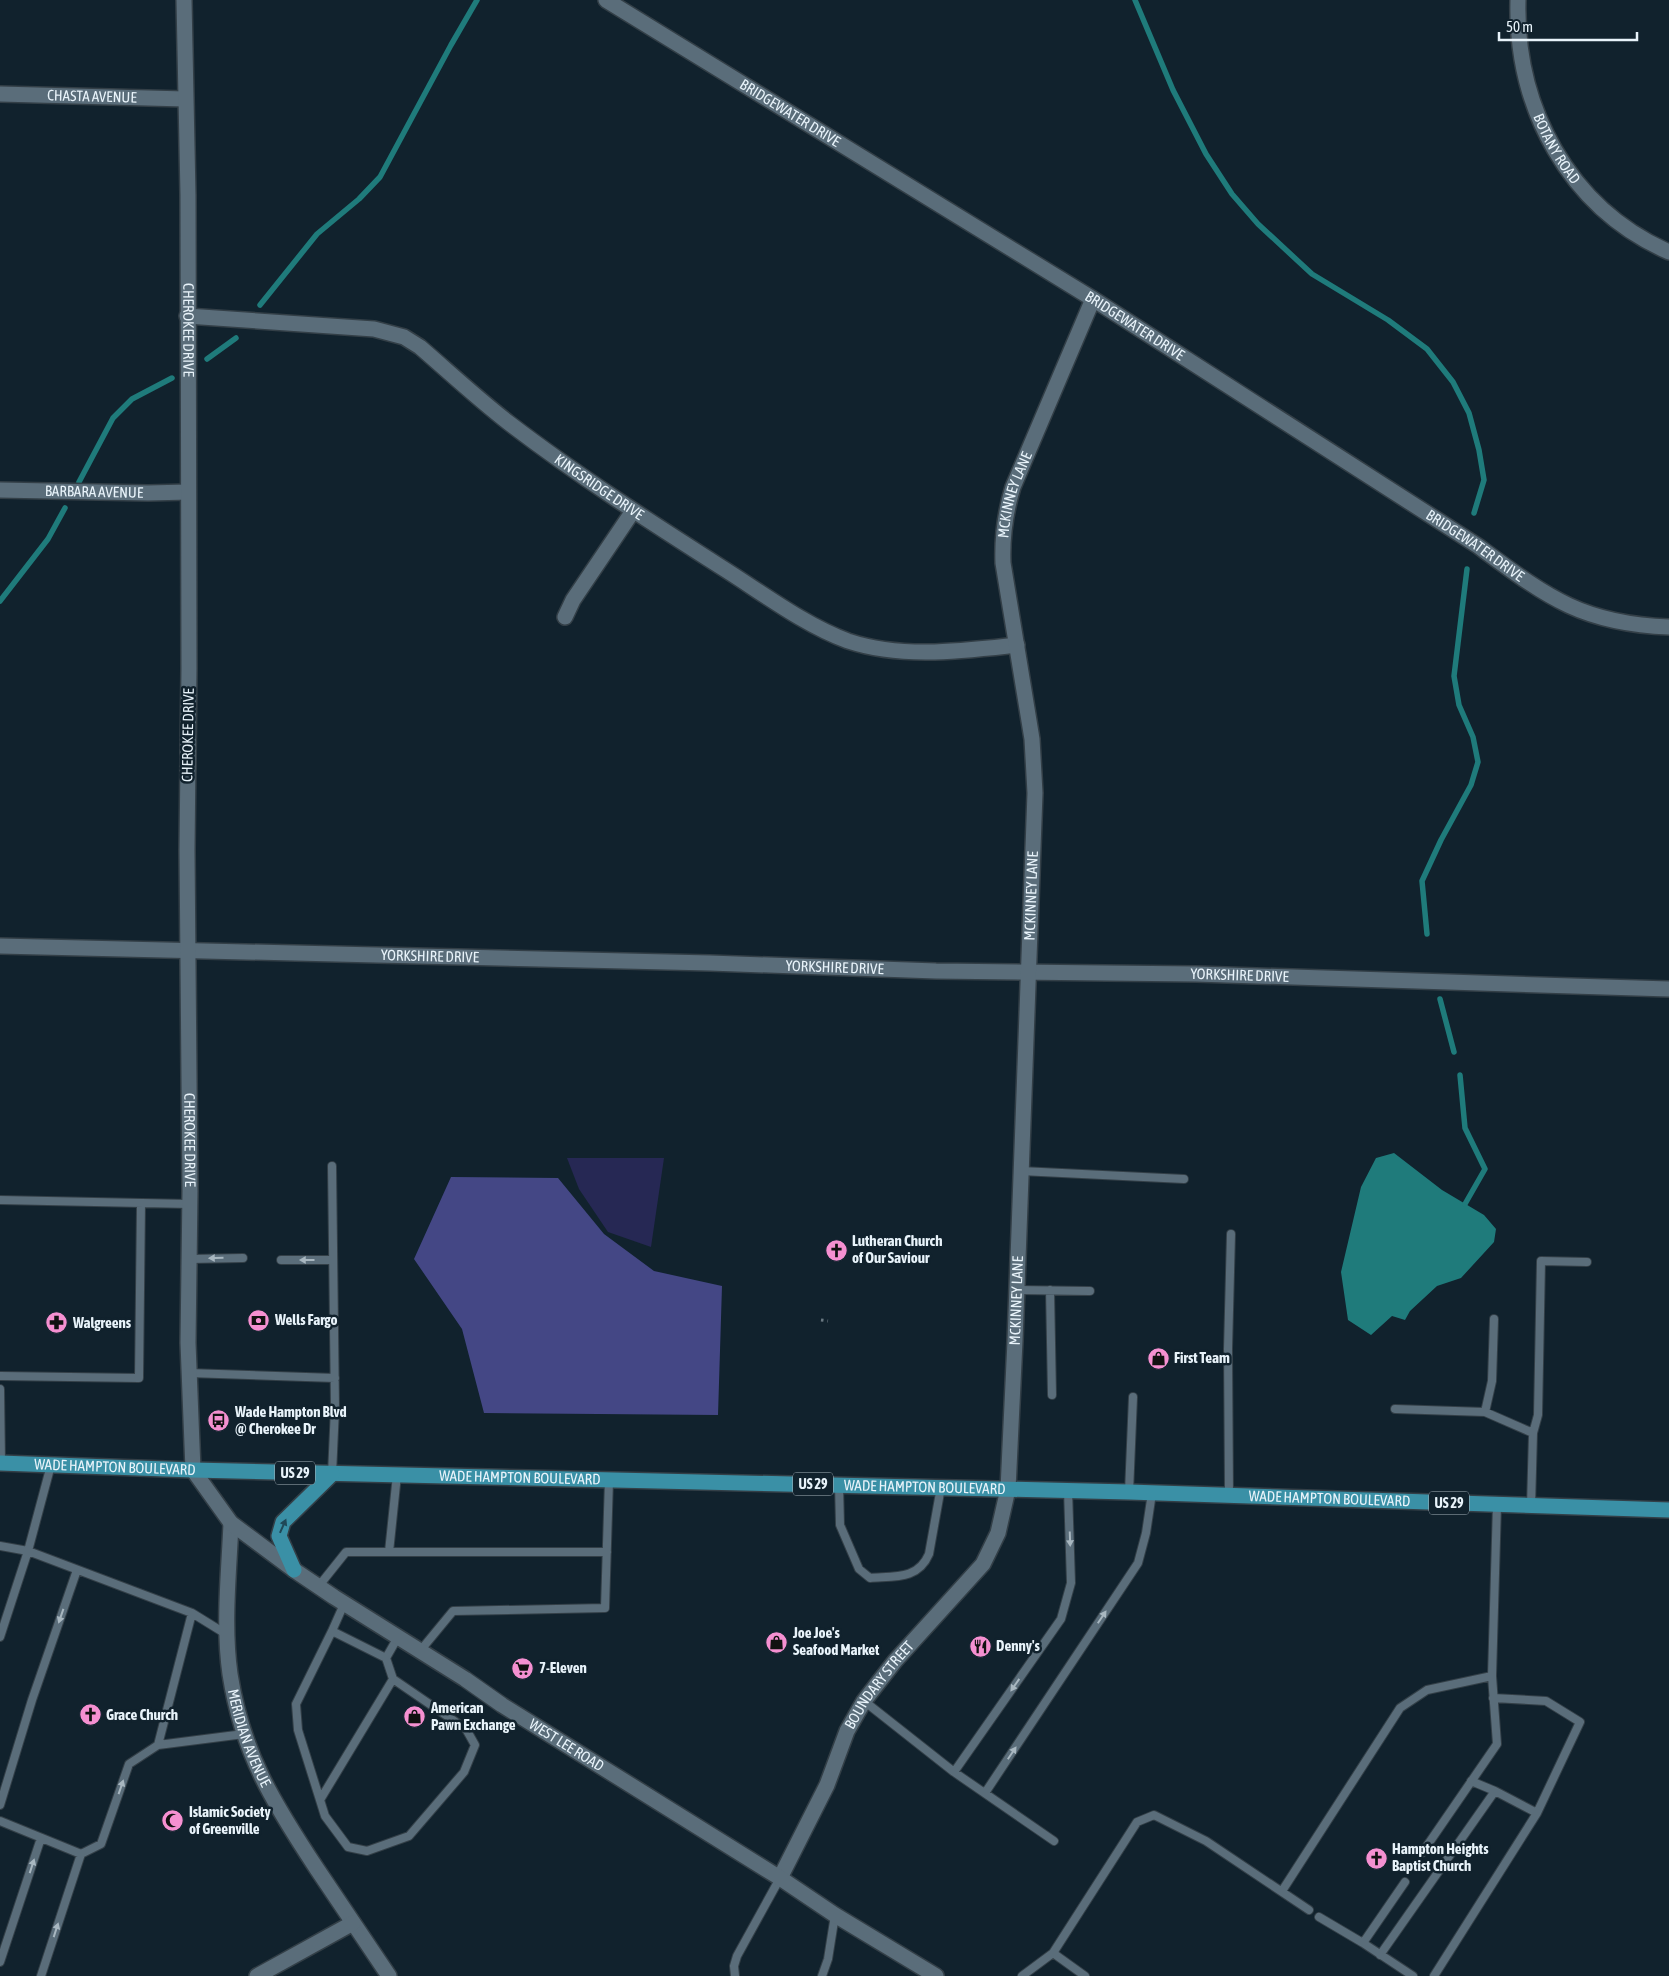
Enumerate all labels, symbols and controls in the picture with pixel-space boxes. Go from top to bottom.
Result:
scale bar [1499,10,1636,42]
text: 50 m [1506,18,1533,35]
street label: BRIDGEWATER DRIVE [737,75,844,150]
street label: CHASTA AVENUE [47,86,138,106]
street label: BOTANY ROAD [1530,111,1584,187]
street label: CHEROKEE DRIVE [180,283,197,377]
street label: BRIDGEWATER DRIVE [1082,287,1188,364]
street label: MCKINNEY LANE [994,449,1035,539]
street label: KINGSRIDGE DRIVE [552,450,648,523]
street label: BARBARA AVENUE [45,482,144,501]
street label: BRIDGEWATER DRIVE [1423,506,1528,585]
street label: CHEROKEE DRIVE [178,687,197,782]
street label: MCKINNEY LANE [1021,850,1041,941]
street label: YORKSHIRE DRIVE [381,946,480,965]
street label: YORKSHIRE DRIVE [785,957,885,977]
street label: YORKSHIRE DRIVE [1190,965,1290,985]
street label: CHEROKEE DRIVE [181,1093,199,1187]
place label: Lutheran Church of Our Saviour [852,1232,942,1266]
church icon: Lutheran Church of Our Saviour [824,1238,848,1262]
one-way arrow [208,1254,224,1262]
street label: MCKINNEY LANE [1006,1255,1026,1346]
one-way arrow [299,1256,315,1264]
bank icon: Wells Fargo [247,1308,271,1332]
pharmacy icon: Walgreens [45,1311,69,1335]
place label: Wells Fargo [274,1311,337,1328]
place label: Walgreens [72,1314,132,1331]
shop icon: First Team [1146,1346,1170,1370]
place label: First Team [1174,1349,1230,1366]
place label: Wade Hampton Blvd @ Cherokee Dr [234,1403,347,1437]
bus stop icon: Wade Hampton Blvd @ Cherokee Dr [207,1409,231,1433]
street label: WADE HAMPTON BOULEVARD [34,1455,196,1478]
road number: US 29 [275,1462,315,1485]
street label: WADE HAMPTON BOULEVARD [439,1467,601,1488]
road number: US 29 [793,1472,833,1496]
street label: WADE HAMPTON BOULEVARD [844,1476,1006,1497]
street label: WADE HAMPTON BOULEVARD [1248,1487,1411,1509]
road number: US 29 [1429,1492,1469,1515]
one-way arrow [279,1518,287,1533]
one-way arrow [1066,1531,1074,1547]
one-way arrow [57,1608,64,1623]
one-way arrow [1097,1610,1107,1624]
place label: Joe Joe's Seafood Market [792,1624,880,1658]
shop icon: Joe Joe's Seafood Market [765,1630,789,1654]
restaurant icon: Denny's [968,1634,992,1658]
street label: BOUNDARY STREET [841,1637,917,1732]
place label: Denny's [996,1637,1040,1654]
supermarket icon: 7-Eleven [511,1656,535,1680]
place label: 7-Eleven [539,1659,587,1676]
one-way arrow [1009,1678,1020,1691]
street label: MERIDIAN AVENUE [225,1687,275,1790]
place label: American Pawn Exchange [430,1699,516,1733]
church icon: Grace Church [78,1703,102,1727]
shop icon: American Pawn Exchange [403,1705,427,1729]
place label: Grace Church [106,1706,178,1723]
street label: WEST LEE ROAD [526,1715,607,1774]
one-way arrow [1007,1746,1017,1759]
one-way arrow [118,1780,125,1795]
place label: Islamic Society of Greenville [189,1803,271,1837]
mosque icon: Islamic Society of Greenville [161,1809,185,1833]
place label: Hampton Heights Baptist Church [1392,1840,1489,1874]
church icon: Hampton Heights Baptist Church [1364,1846,1388,1870]
one-way arrow [28,1859,36,1874]
one-way arrow [53,1922,60,1937]

